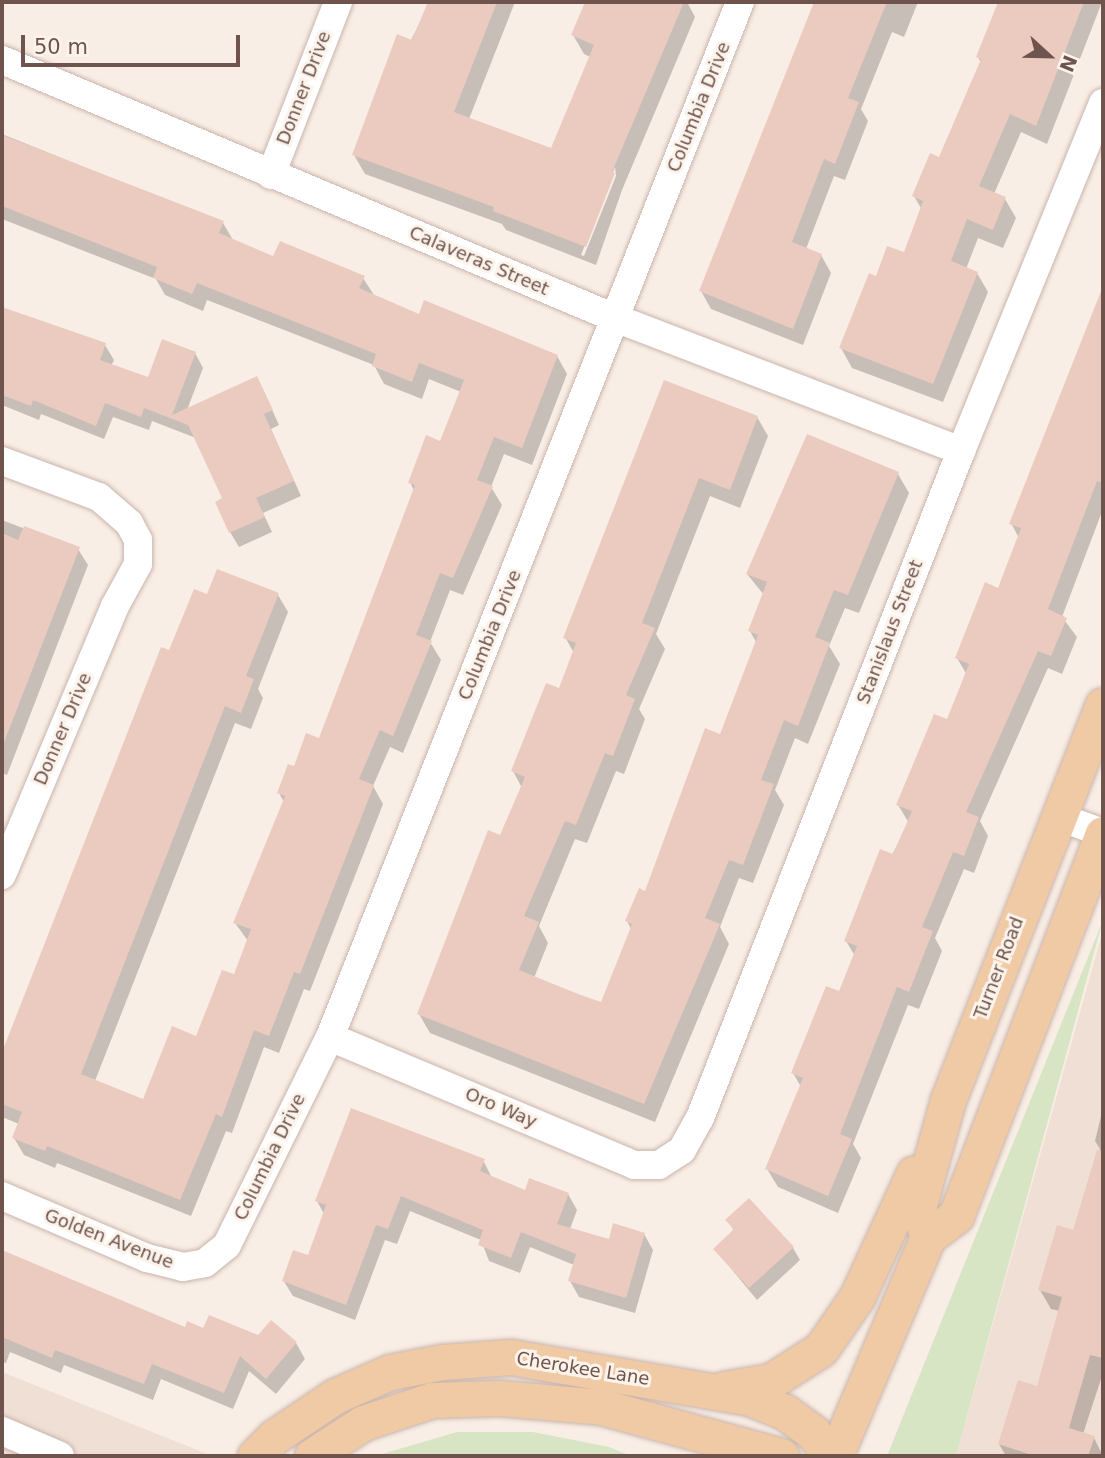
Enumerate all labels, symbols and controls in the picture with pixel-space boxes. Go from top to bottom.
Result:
scale bar [24,21,243,65]
north arrow [1014,21,1084,91]
street label: Donner Drive [272,28,336,148]
text: 50 m [34,35,88,59]
street label: Columbia Drive [663,39,735,175]
text: N [1055,52,1082,75]
street label: Calaveras Street [406,222,552,300]
street label: Stanislaus Street [853,557,927,707]
street label: Columbia Drive [454,567,526,703]
street label: Donner Drive [30,670,96,788]
street label: Turner Road [970,914,1028,1022]
street label: Oro Way [462,1083,540,1133]
street label: Columbia Drive [230,1090,310,1224]
street label: Golden Avenue [41,1204,177,1274]
street label: Cherokee Lane [515,1348,651,1390]

